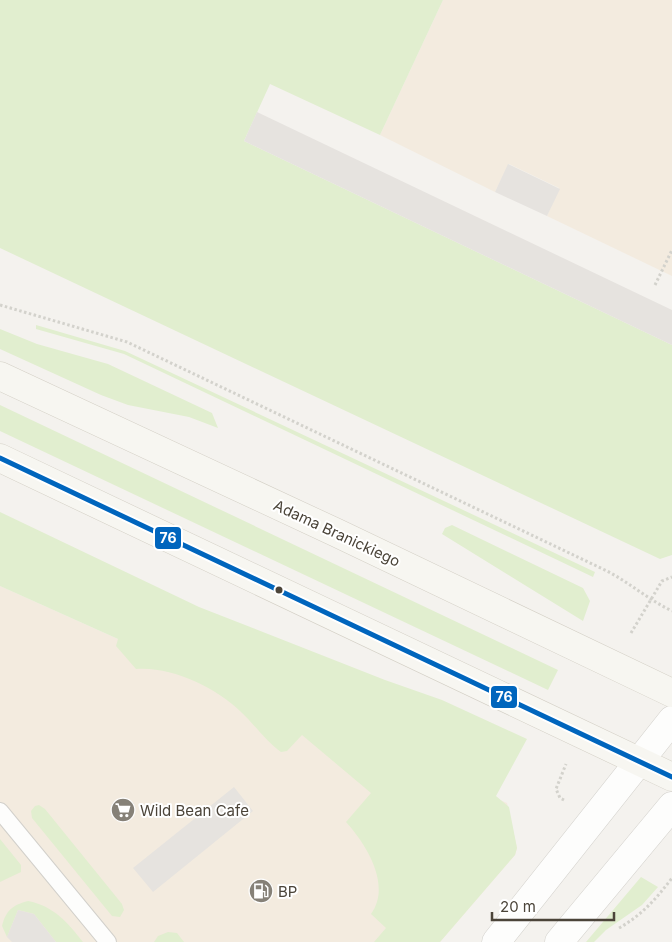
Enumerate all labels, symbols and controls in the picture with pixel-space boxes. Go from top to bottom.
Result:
street label: Adama Branickiego [271,495,403,571]
line badge: 76 [154,526,182,550]
text: 76 [159,529,177,546]
unlabelled marker [274,585,284,595]
line badge: 76 [490,685,518,709]
text: 76 [495,688,513,705]
supermarket icon: Wild Bean Cafe [110,797,136,823]
place label: Wild Bean Cafe [140,801,249,820]
fuel station icon: BP [248,878,274,904]
place label: BP [278,882,297,901]
scale bar [492,890,614,922]
text: 20 m [500,897,536,916]

